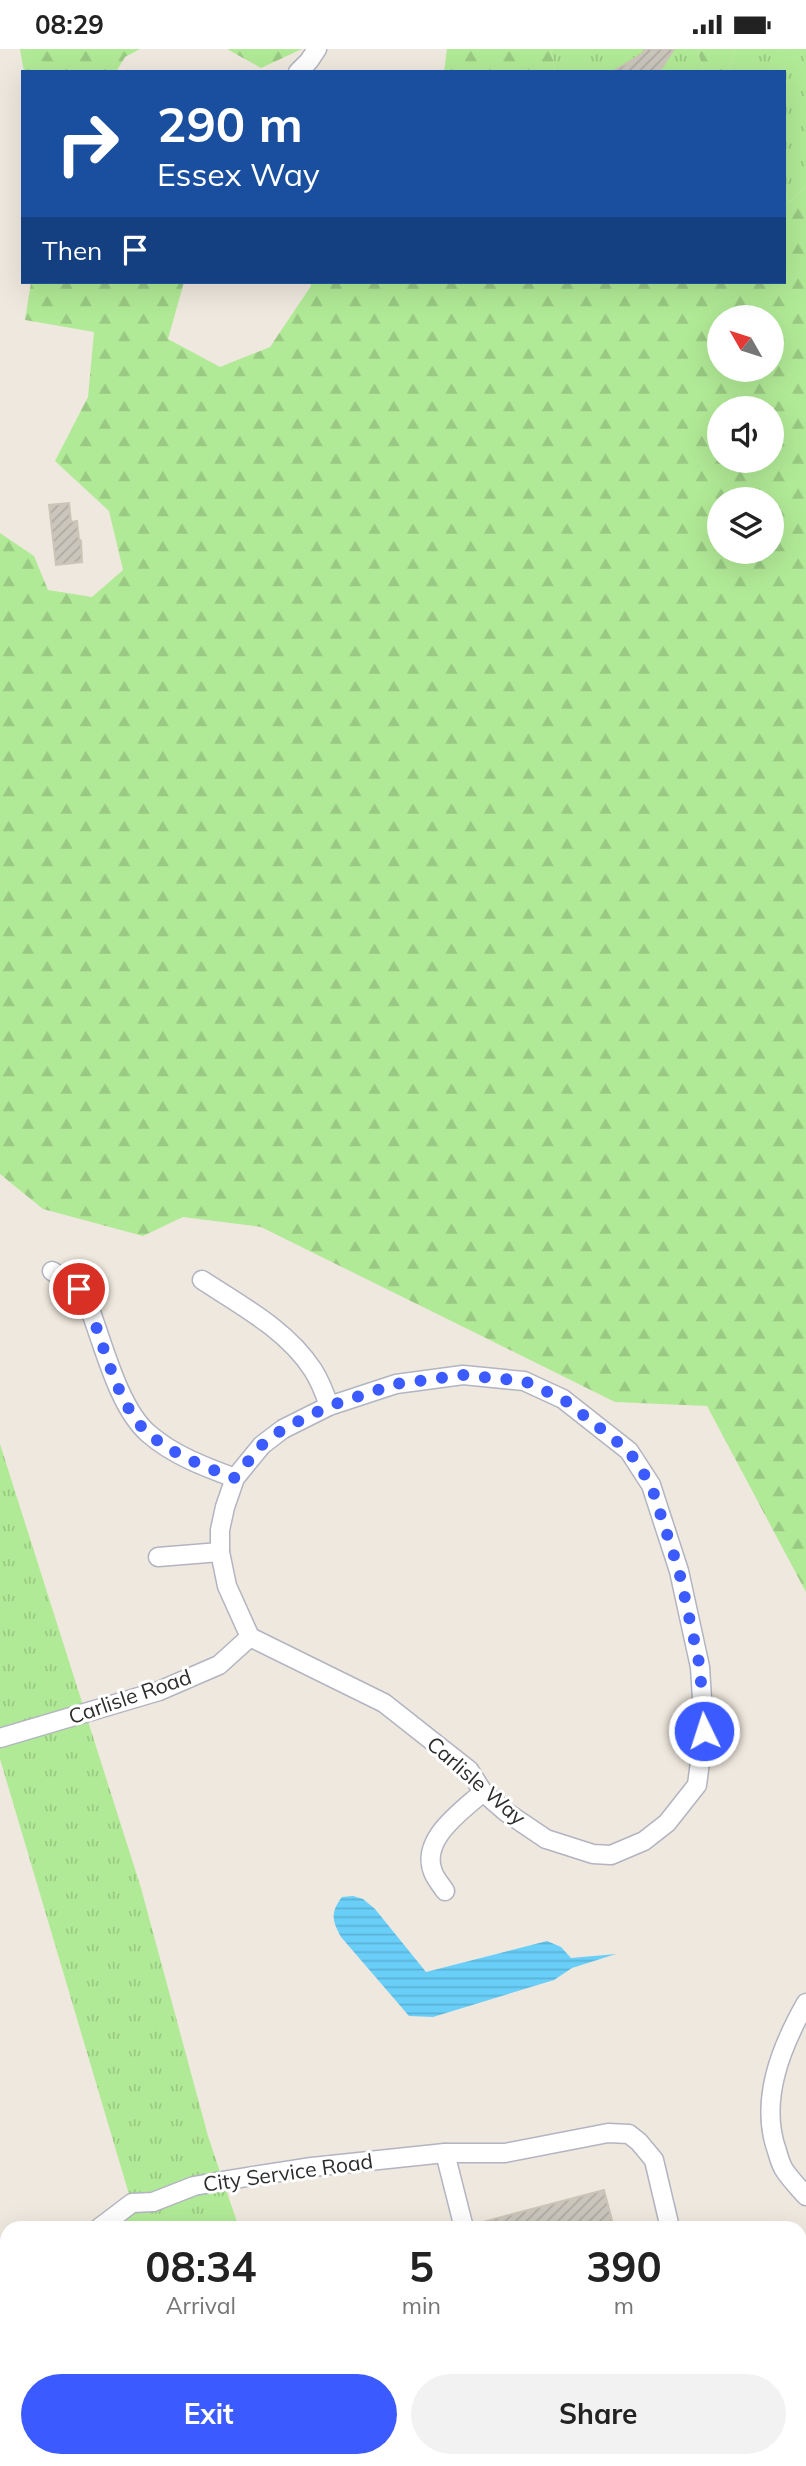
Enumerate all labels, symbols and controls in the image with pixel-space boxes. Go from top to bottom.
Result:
text: 08:29 [35,8,104,41]
text: 290 m [157,93,303,154]
icon: right [42,98,133,189]
text: Essex Way [157,154,320,194]
icon: arrive [116,231,154,269]
text: Then [42,234,102,267]
north arrow [707,305,784,381]
map controls [707,305,784,564]
button: sound [707,396,784,473]
button: layers [707,487,784,564]
pin [49,1259,109,1319]
icon: arrive [60,1270,98,1308]
street label: Carlisle Road [65,1663,194,1729]
position arrow [667,1694,741,1768]
street label: Carlisle Way [422,1730,531,1830]
street label: City Service Road [201,2147,374,2197]
text: 08:34 [145,2240,256,2293]
text: 5 [409,2240,434,2293]
text: 390 [586,2240,662,2293]
text: Arrival [166,2291,236,2320]
text: min [402,2291,441,2320]
text: m [614,2291,634,2320]
button: Exit [21,2374,397,2454]
button: Share [411,2374,786,2454]

